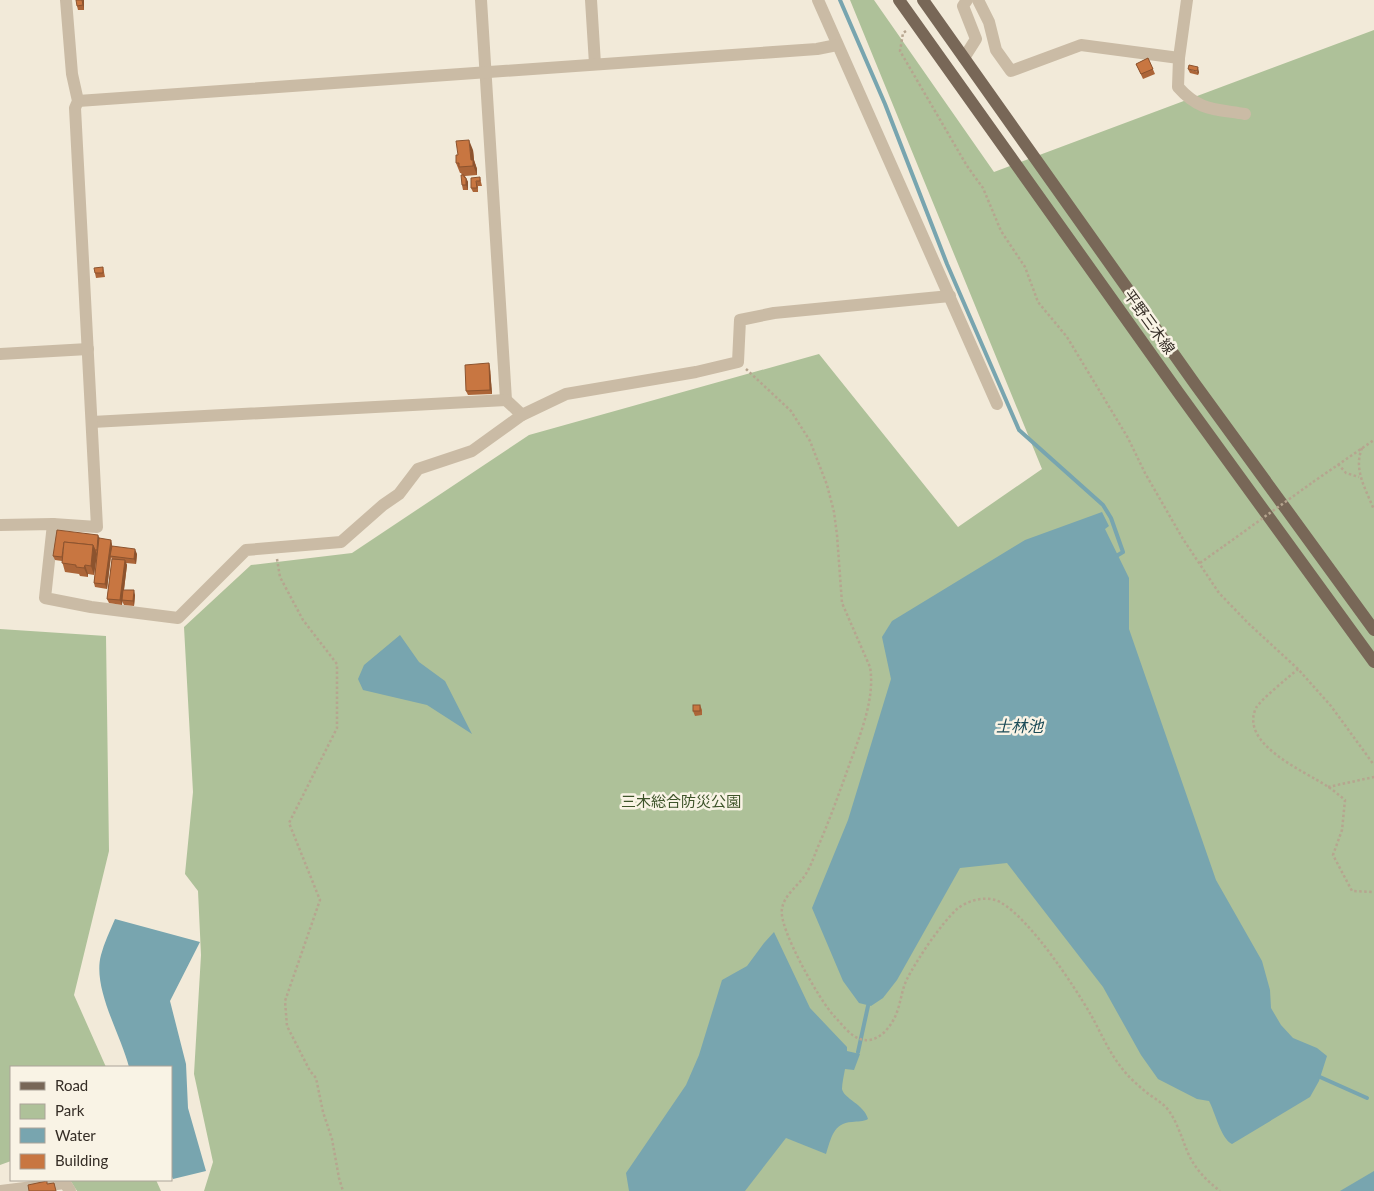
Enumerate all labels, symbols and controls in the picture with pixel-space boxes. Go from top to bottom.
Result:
street label: 平野三木線 [1120,286,1179,357]
water label: 士林池 [995,716,1045,735]
park label: 三木総合防災公園 [621,792,741,810]
legend [10,1066,172,1181]
text: Road [55,1076,88,1094]
text: Park [55,1101,85,1119]
text: Water [55,1126,96,1144]
text: Building [55,1151,108,1169]

